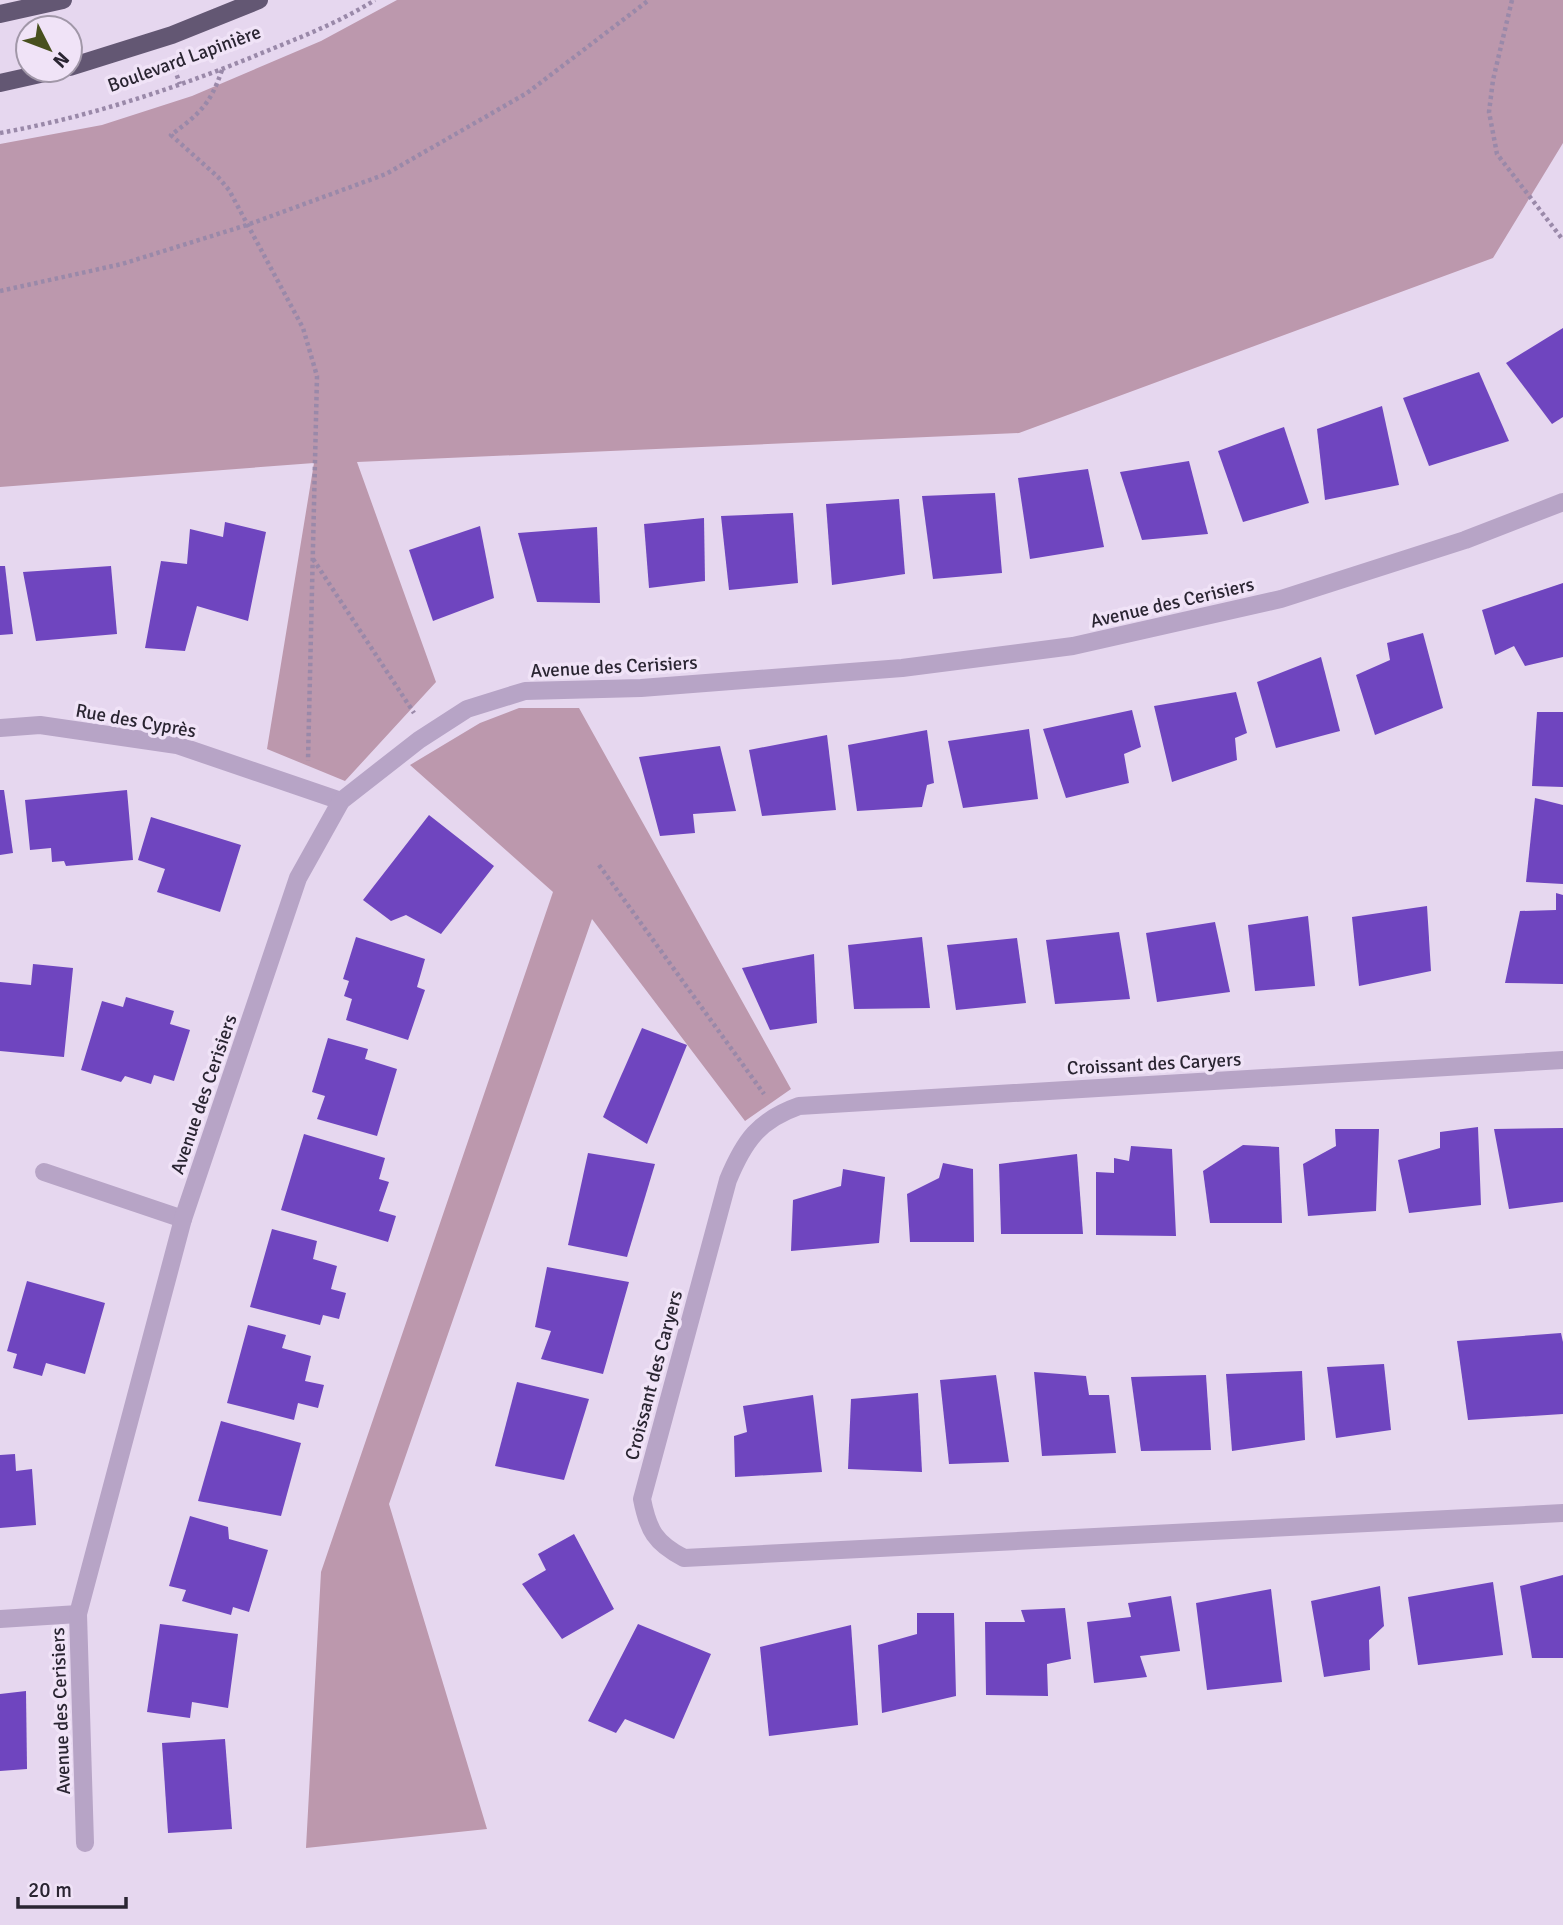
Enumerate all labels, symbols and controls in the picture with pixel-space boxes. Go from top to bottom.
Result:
north arrow [14,14,84,84]
street label: Boulevard Lapinière [104,20,264,98]
text: N [48,47,74,73]
street label: Avenue des Cerisiers [1088,572,1256,633]
street label: Avenue des Cerisiers [530,651,698,683]
street label: Rue des Cyprès [74,699,198,743]
street label: Avenue des Cerisiers [165,1011,243,1177]
street label: Croissant des Caryers [1066,1047,1242,1081]
street label: Croissant des Caryers [620,1288,688,1463]
street label: Avenue des Cerisiers [46,1627,76,1795]
scale bar [18,1866,126,1910]
text: 20 m [28,1877,72,1903]

